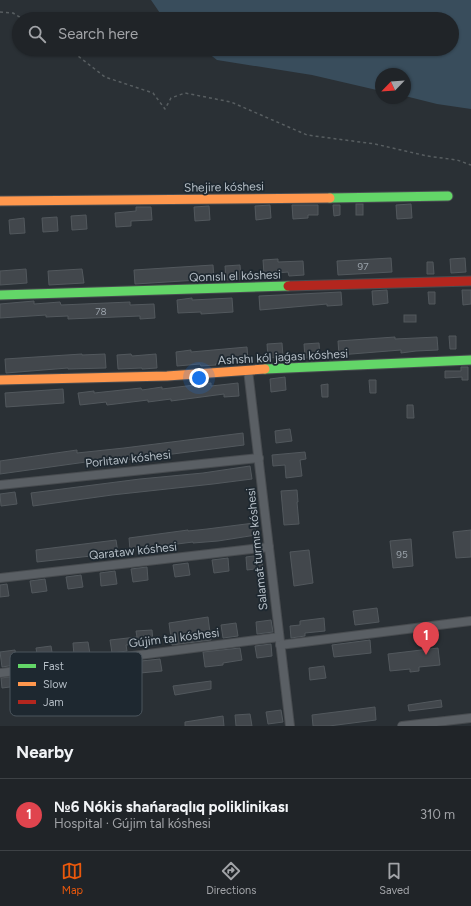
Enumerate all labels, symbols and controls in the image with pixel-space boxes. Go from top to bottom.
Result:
search box [12,12,459,56]
icon: search [26,23,48,45]
text: Search here [58,25,138,43]
north arrow [375,68,411,104]
street label: Shejire kóshesi [184,179,264,195]
house number: 97 [357,260,369,273]
street label: Qonıslı el kóshesi [189,267,281,285]
house number: 78 [95,305,107,318]
street label: Ashshı kól jaǵası kóshesi [218,347,348,367]
your location [189,368,209,388]
street label: Porlıtaw kóshesi [84,448,172,470]
street label: Salamat turmıs kóshesi [244,487,270,611]
street label: Qarataw kóshesi [88,539,178,563]
house number: 95 [396,548,408,561]
pin: 1 [413,622,439,655]
street label: Gújim tal kóshesi [128,626,220,650]
legend [10,652,142,716]
text: Fast [43,660,64,673]
text: Slow [43,678,67,691]
text: Jam [43,696,64,709]
text: Nearby [16,742,74,762]
text: №6 Nókis shańaraqlıq poliklinikası [54,798,289,816]
text: 1 [26,807,32,822]
text: 310 m [420,807,455,822]
text: Hospital · Gújim tal kóshesi [54,816,211,831]
tab: Map [61,860,83,897]
tab: Directions [206,860,256,897]
tab: Saved [379,860,410,897]

